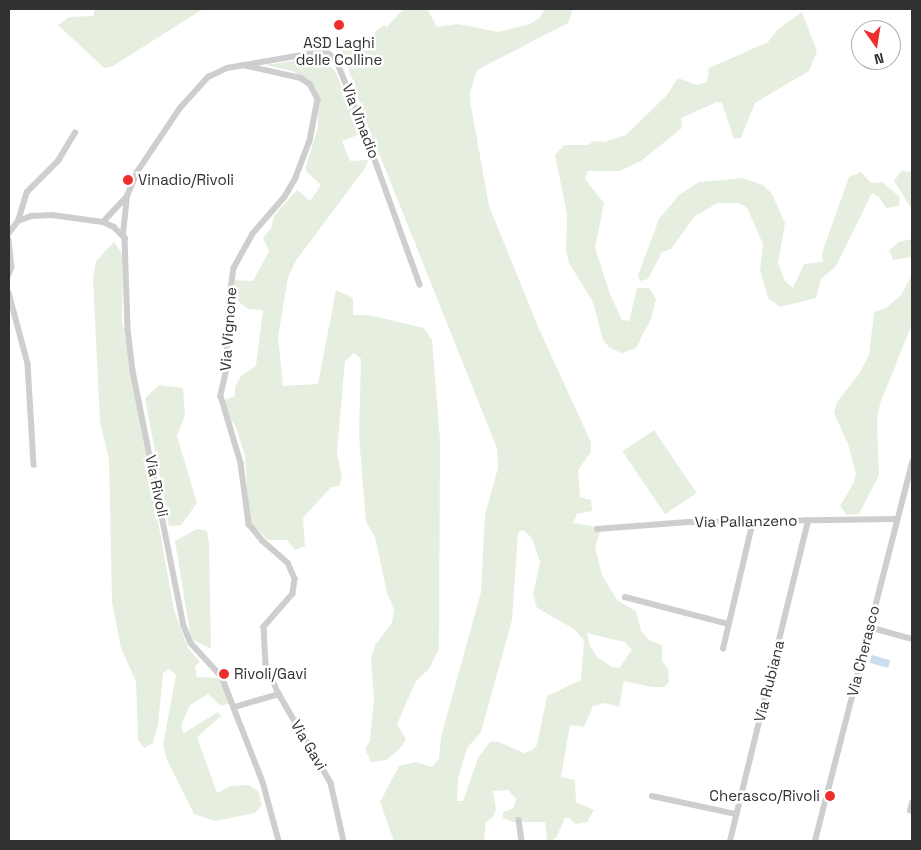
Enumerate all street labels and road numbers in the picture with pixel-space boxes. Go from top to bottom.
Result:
street label: Via Vinadio [339,81,383,161]
street label: Via Vignone [216,286,240,372]
street label: Via Rivoli [142,453,172,519]
street label: Via Pallanzeno [694,511,798,531]
street label: Via Cherasco [843,604,883,698]
street label: Via Rubiana [750,638,788,724]
street label: Via Gavi [287,717,331,773]

